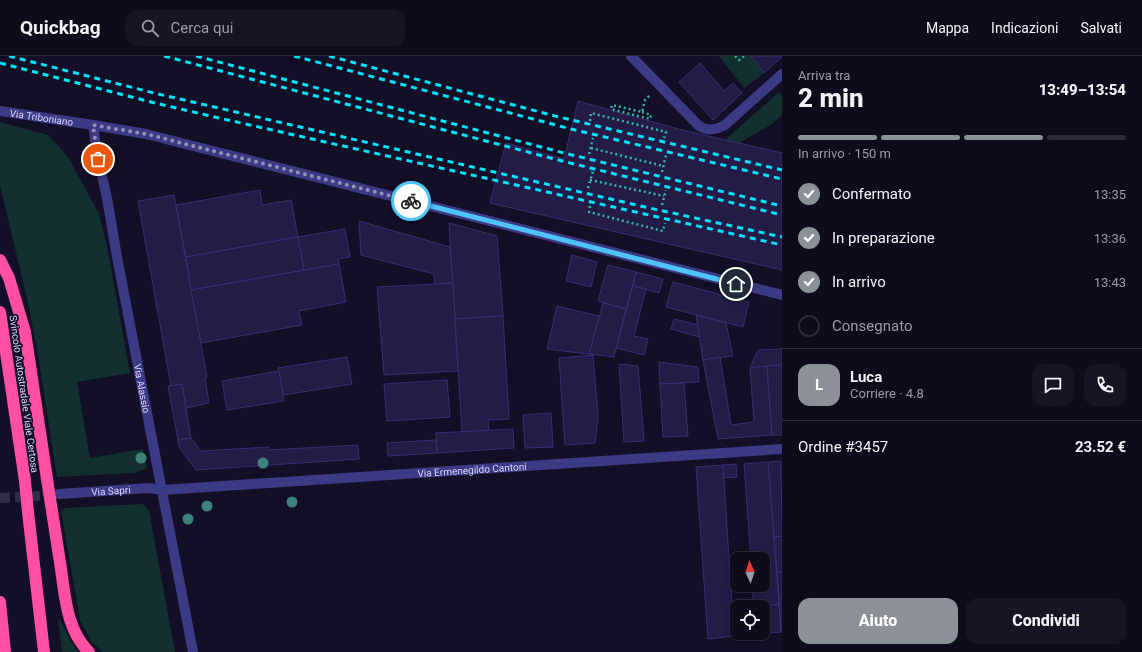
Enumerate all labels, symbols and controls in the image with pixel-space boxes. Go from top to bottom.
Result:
search box [125,10,405,46]
text: Quickbag [20,16,101,39]
icon: search [139,17,161,39]
text: Cerca qui [171,19,233,37]
text: Mappa [926,20,969,36]
text: Indicazioni [991,20,1058,36]
text: Salvati [1080,20,1122,36]
text: Arriva tra [798,68,850,83]
text: 13:49–13:54 [1039,81,1126,99]
text: 2 min [798,83,864,113]
street label: Via Triboniano [9,107,74,127]
pin [81,142,115,176]
text: In arrivo · 150 m [798,146,891,161]
icon: bag [87,148,109,170]
courier [391,181,431,221]
icon: check [798,183,820,205]
text: Confermato [832,185,911,203]
text: 13:35 [1094,187,1126,202]
icon: bike [400,190,422,212]
icon: check [798,227,820,249]
text: In preparazione [832,229,935,247]
text: 13:36 [1094,231,1126,246]
pin [719,267,753,301]
icon: check [798,271,820,293]
icon: home [725,273,747,295]
text: In arrivo [832,273,886,291]
text: 13:43 [1094,275,1126,290]
street label: Svincolo Autostradale Viale Certosa [7,315,41,473]
text: Consegnato [832,317,912,335]
street label: Via Alassio [132,363,152,414]
button: chat [1032,364,1074,406]
button: phone [1084,364,1126,406]
text: Luca [850,368,882,386]
text: L [815,376,823,394]
text: Corriere · 4.8 [850,386,924,401]
text: Ordine #3457 [798,438,888,456]
text: 23.52 € [1075,438,1126,456]
street label: Via Ermenegildo Cantoni [417,460,527,479]
street label: Via Sapri [91,484,131,497]
north arrow [730,552,770,592]
map controls [730,552,770,640]
button: Aiuto [798,598,958,644]
button: Condividi [966,598,1126,644]
button: locate [730,600,770,640]

